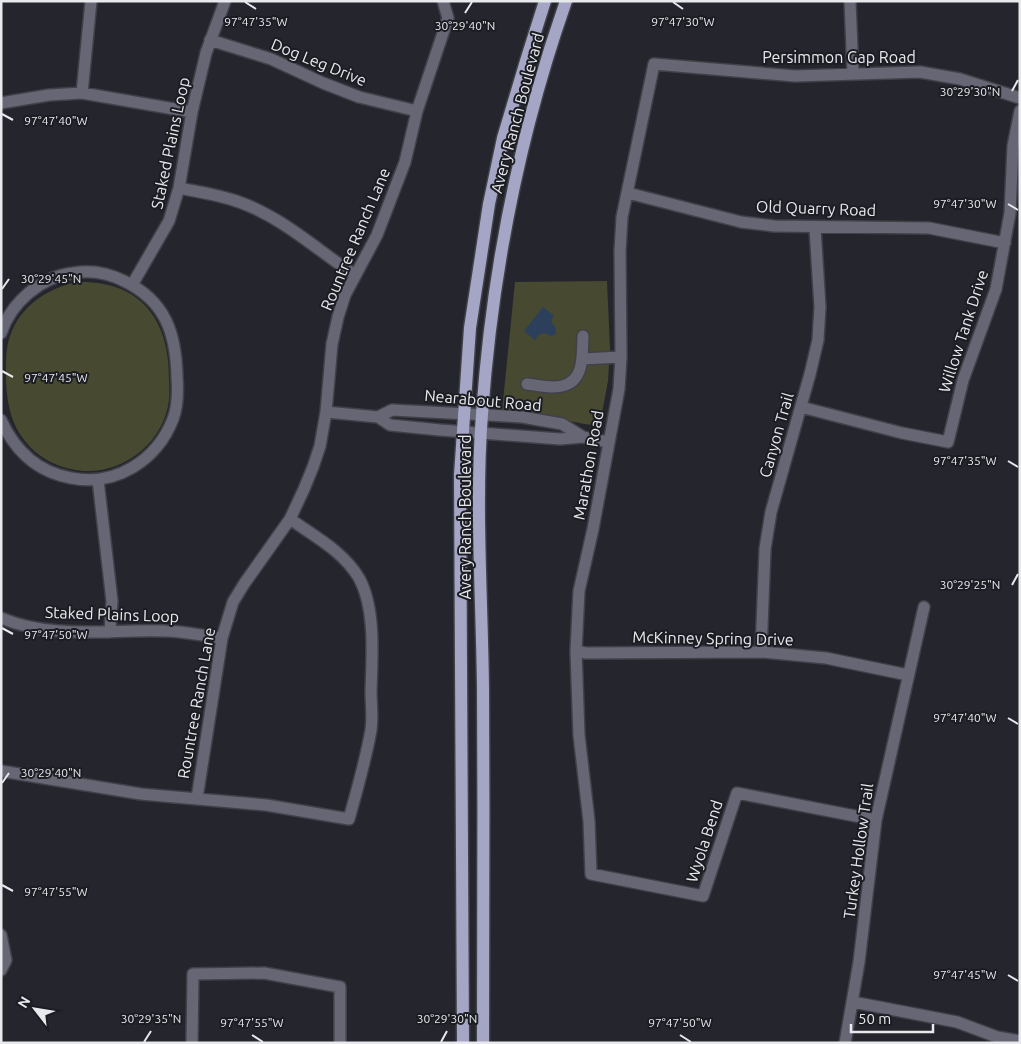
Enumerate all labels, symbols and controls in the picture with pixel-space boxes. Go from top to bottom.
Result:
text: 97°47'35"W [224,15,288,28]
text: 97°47'30"W [651,15,715,28]
text: 30°29'40"N [435,19,495,32]
street label: Avery Ranch Boulevard [487,31,547,195]
street label: Dog Leg Drive [269,35,369,89]
street label: Persimmon Gap Road [762,48,916,66]
street label: Staked Plains Loop [147,75,193,211]
text: 30°29'30"N [940,85,1000,98]
text: 97°47'40"W [24,114,88,127]
street label: Rountree Ranch Lane [317,165,393,313]
street label: Old Quarry Road [756,197,876,219]
text: 97°47'30"W [933,197,997,210]
street label: Willow Tank Drive [935,267,991,395]
text: 30°29'45"N [21,272,81,285]
text: 97°47'45"W [24,371,88,384]
street label: Nearabout Road [424,386,542,414]
street label: Canyon Trail [755,390,797,480]
street label: Marathon Road [570,409,606,521]
street label: Avery Ranch Boulevard [456,434,474,600]
text: 97°47'35"W [933,454,997,467]
text: 30°29'25"N [940,578,1000,591]
street label: Staked Plains Loop [45,603,179,625]
street label: Rountree Ranch Lane [174,626,218,780]
text: 97°47'50"W [24,628,88,641]
street label: McKinney Spring Drive [632,628,794,648]
text: 97°47'40"W [933,711,997,724]
text: 30°29'40"N [21,766,81,779]
street label: Turkey Hollow Trail [840,782,876,920]
street label: Wyola Bend [682,798,726,884]
text: 97°47'55"W [24,885,88,898]
text: 97°47'45"W [933,968,997,981]
north arrow [10,984,60,1034]
text: N [14,994,33,1011]
scale bar [851,1002,934,1034]
text: 50 m [858,1010,891,1027]
text: 30°29'35"N [121,1012,181,1025]
text: 30°29'30"N [417,1012,477,1025]
text: 97°47'55"W [220,1016,284,1029]
text: 97°47'50"W [648,1016,712,1029]

